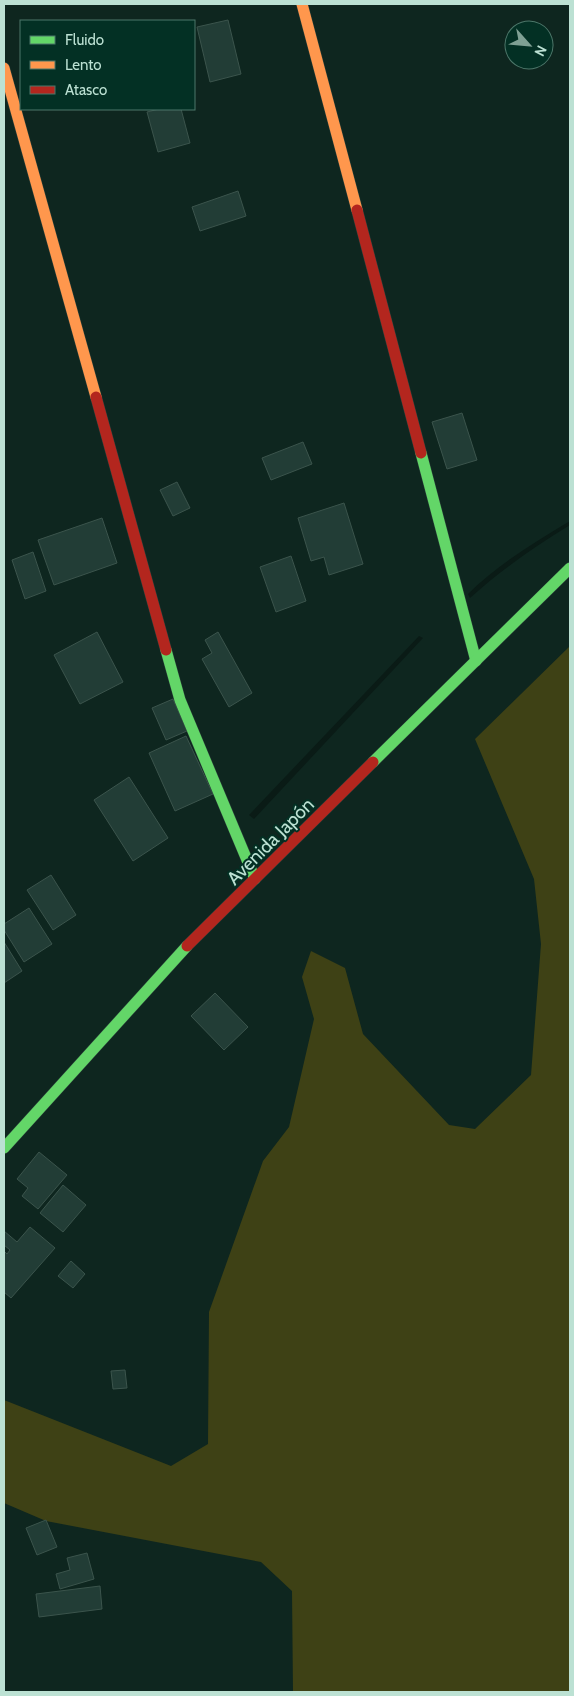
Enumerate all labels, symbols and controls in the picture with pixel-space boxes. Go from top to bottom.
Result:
legend [20,20,195,110]
north arrow [504,20,554,70]
text: Fluido [65,31,104,49]
text: N [530,42,551,59]
text: Lento [65,56,102,74]
text: Atasco [65,81,107,99]
street label: Avenida Japón [222,793,319,890]

